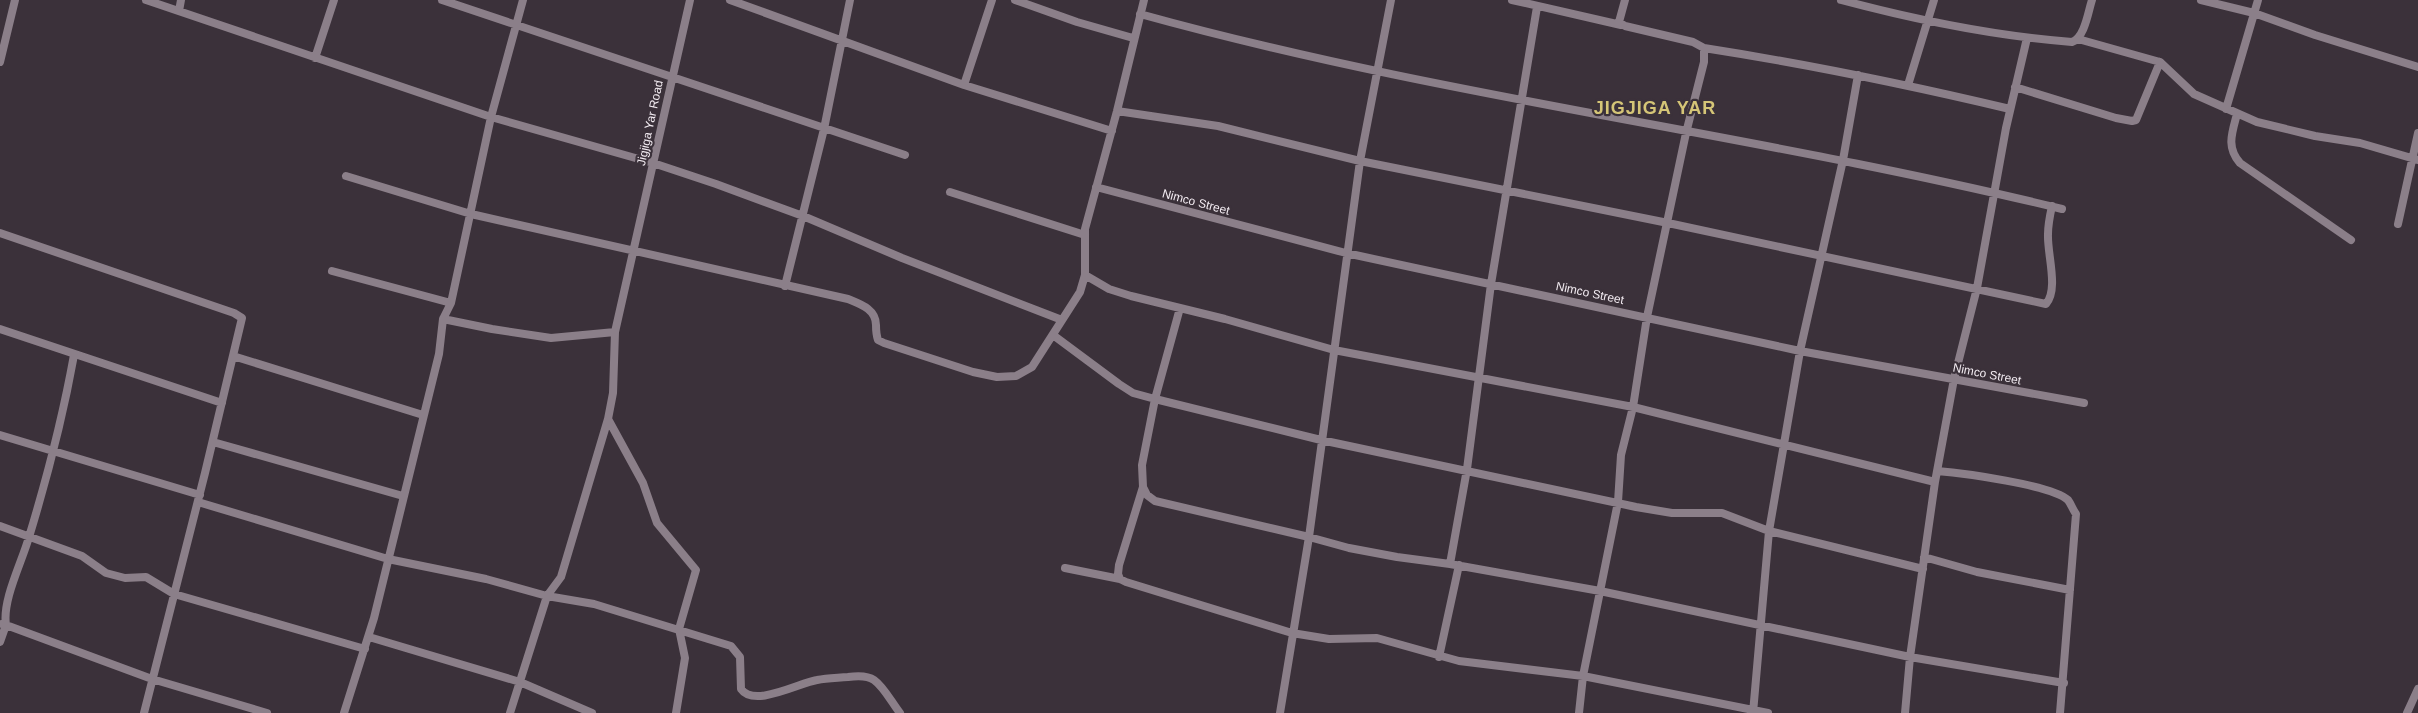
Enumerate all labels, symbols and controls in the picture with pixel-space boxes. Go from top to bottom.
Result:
street label: Jigjiga Yar Road [634,79,666,167]
district label: JIGJIGA YAR [1594,98,1716,118]
street label: Nimco Street [1161,186,1232,218]
street label: Nimco Street [1555,279,1626,307]
street label: Nimco Street [1952,361,2023,388]

